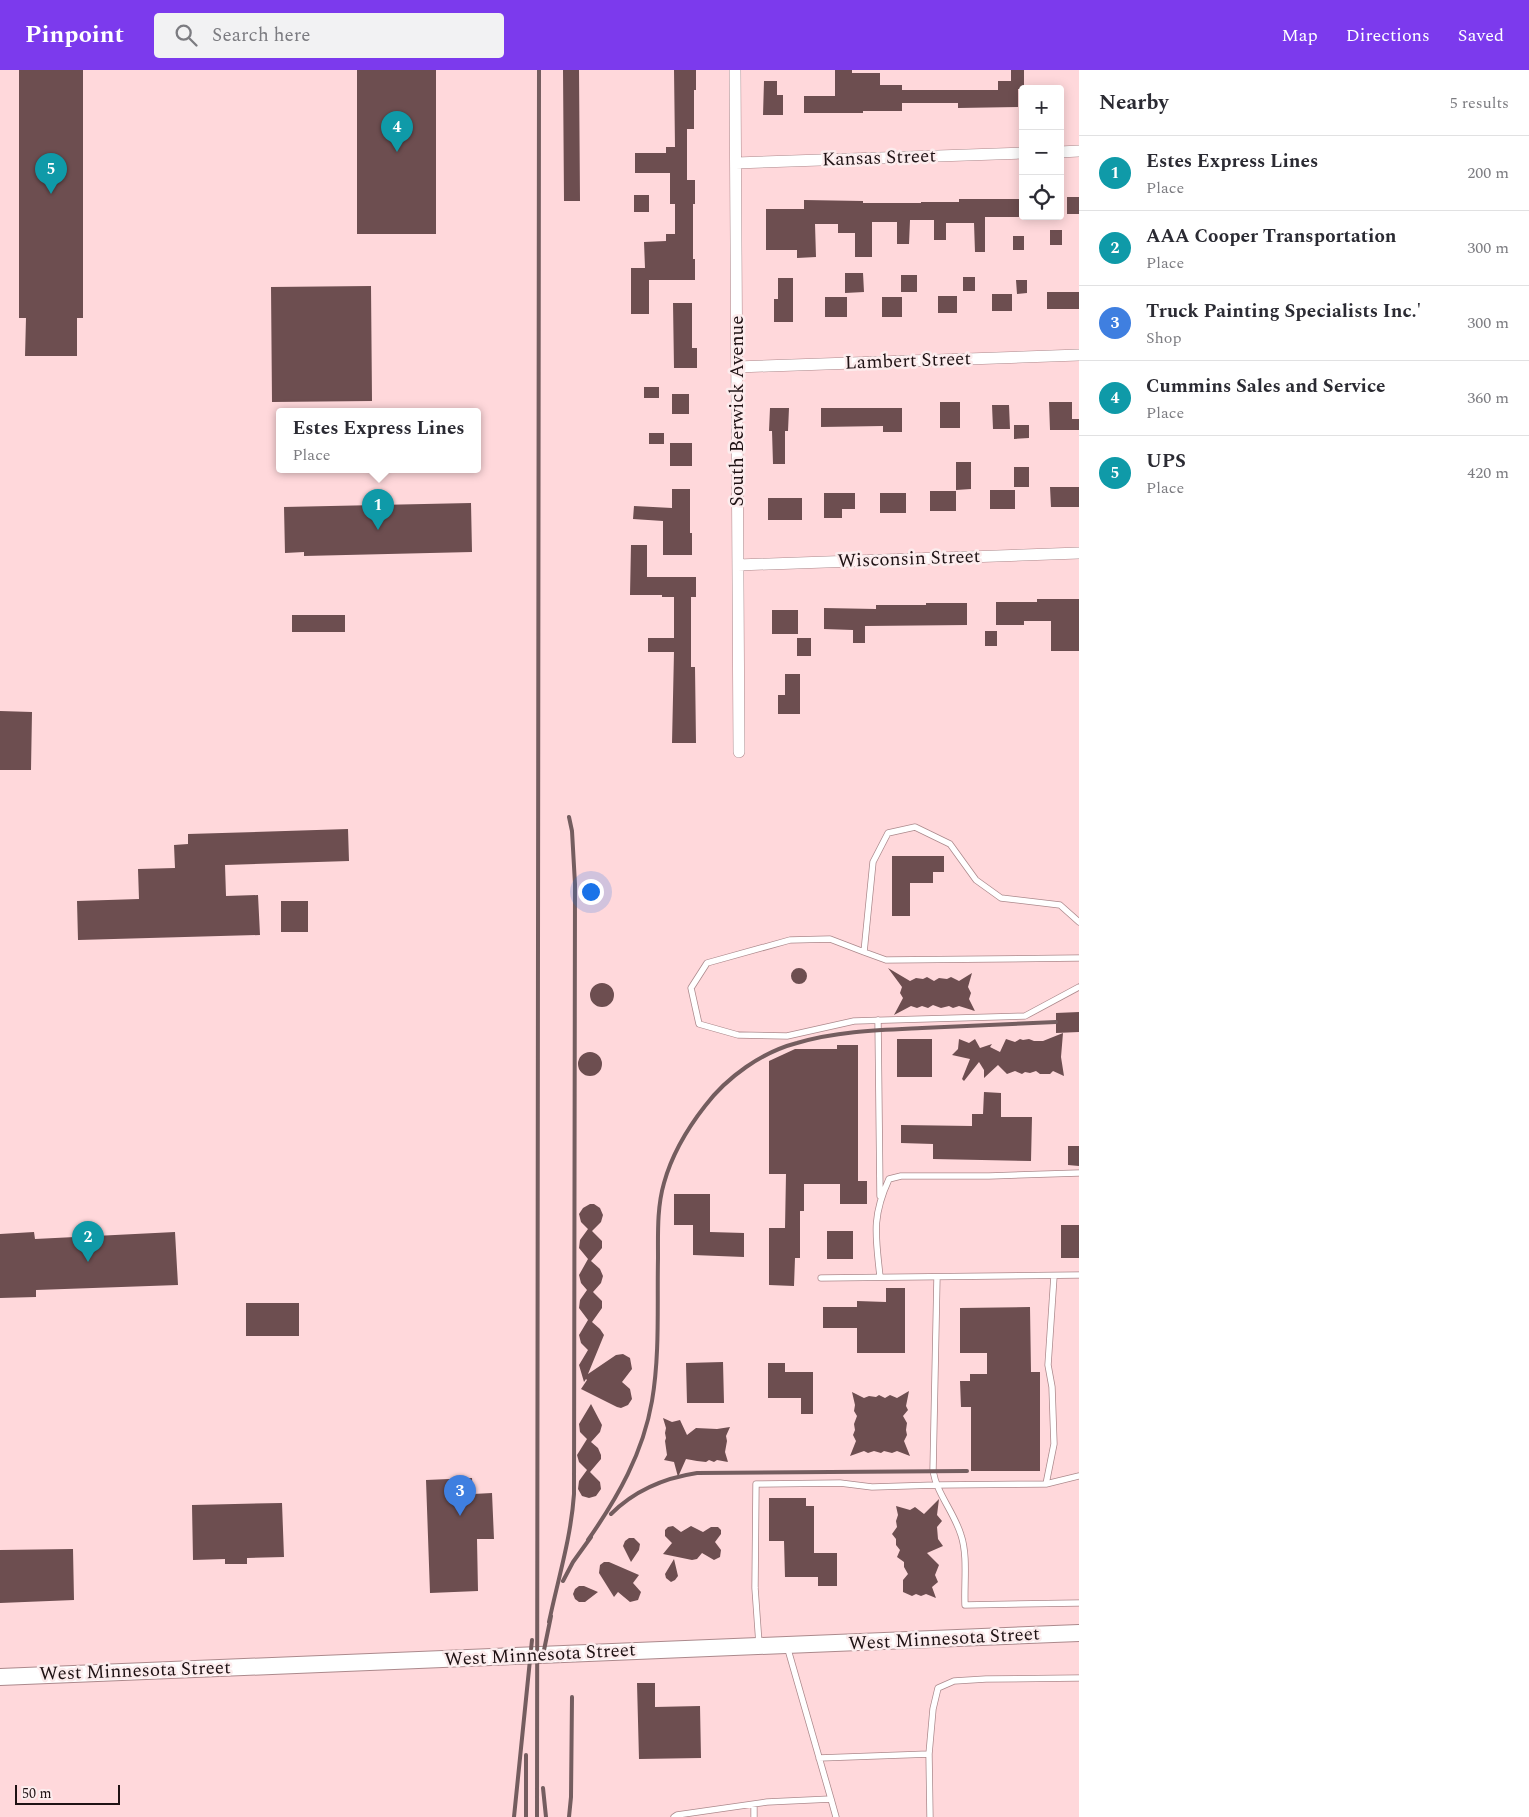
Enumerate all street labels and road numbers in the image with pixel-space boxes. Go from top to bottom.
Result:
street label: Kansas Street [822,142,937,174]
street label: South Berwick Avenue [723,316,752,506]
street label: Lambert Street [844,344,972,378]
street label: Wisconsin Street [837,542,981,576]
street label: West Minnesota Street [848,1619,1041,1658]
street label: West Minnesota Street [444,1635,637,1674]
street label: West Minnesota Street [39,1653,231,1689]

